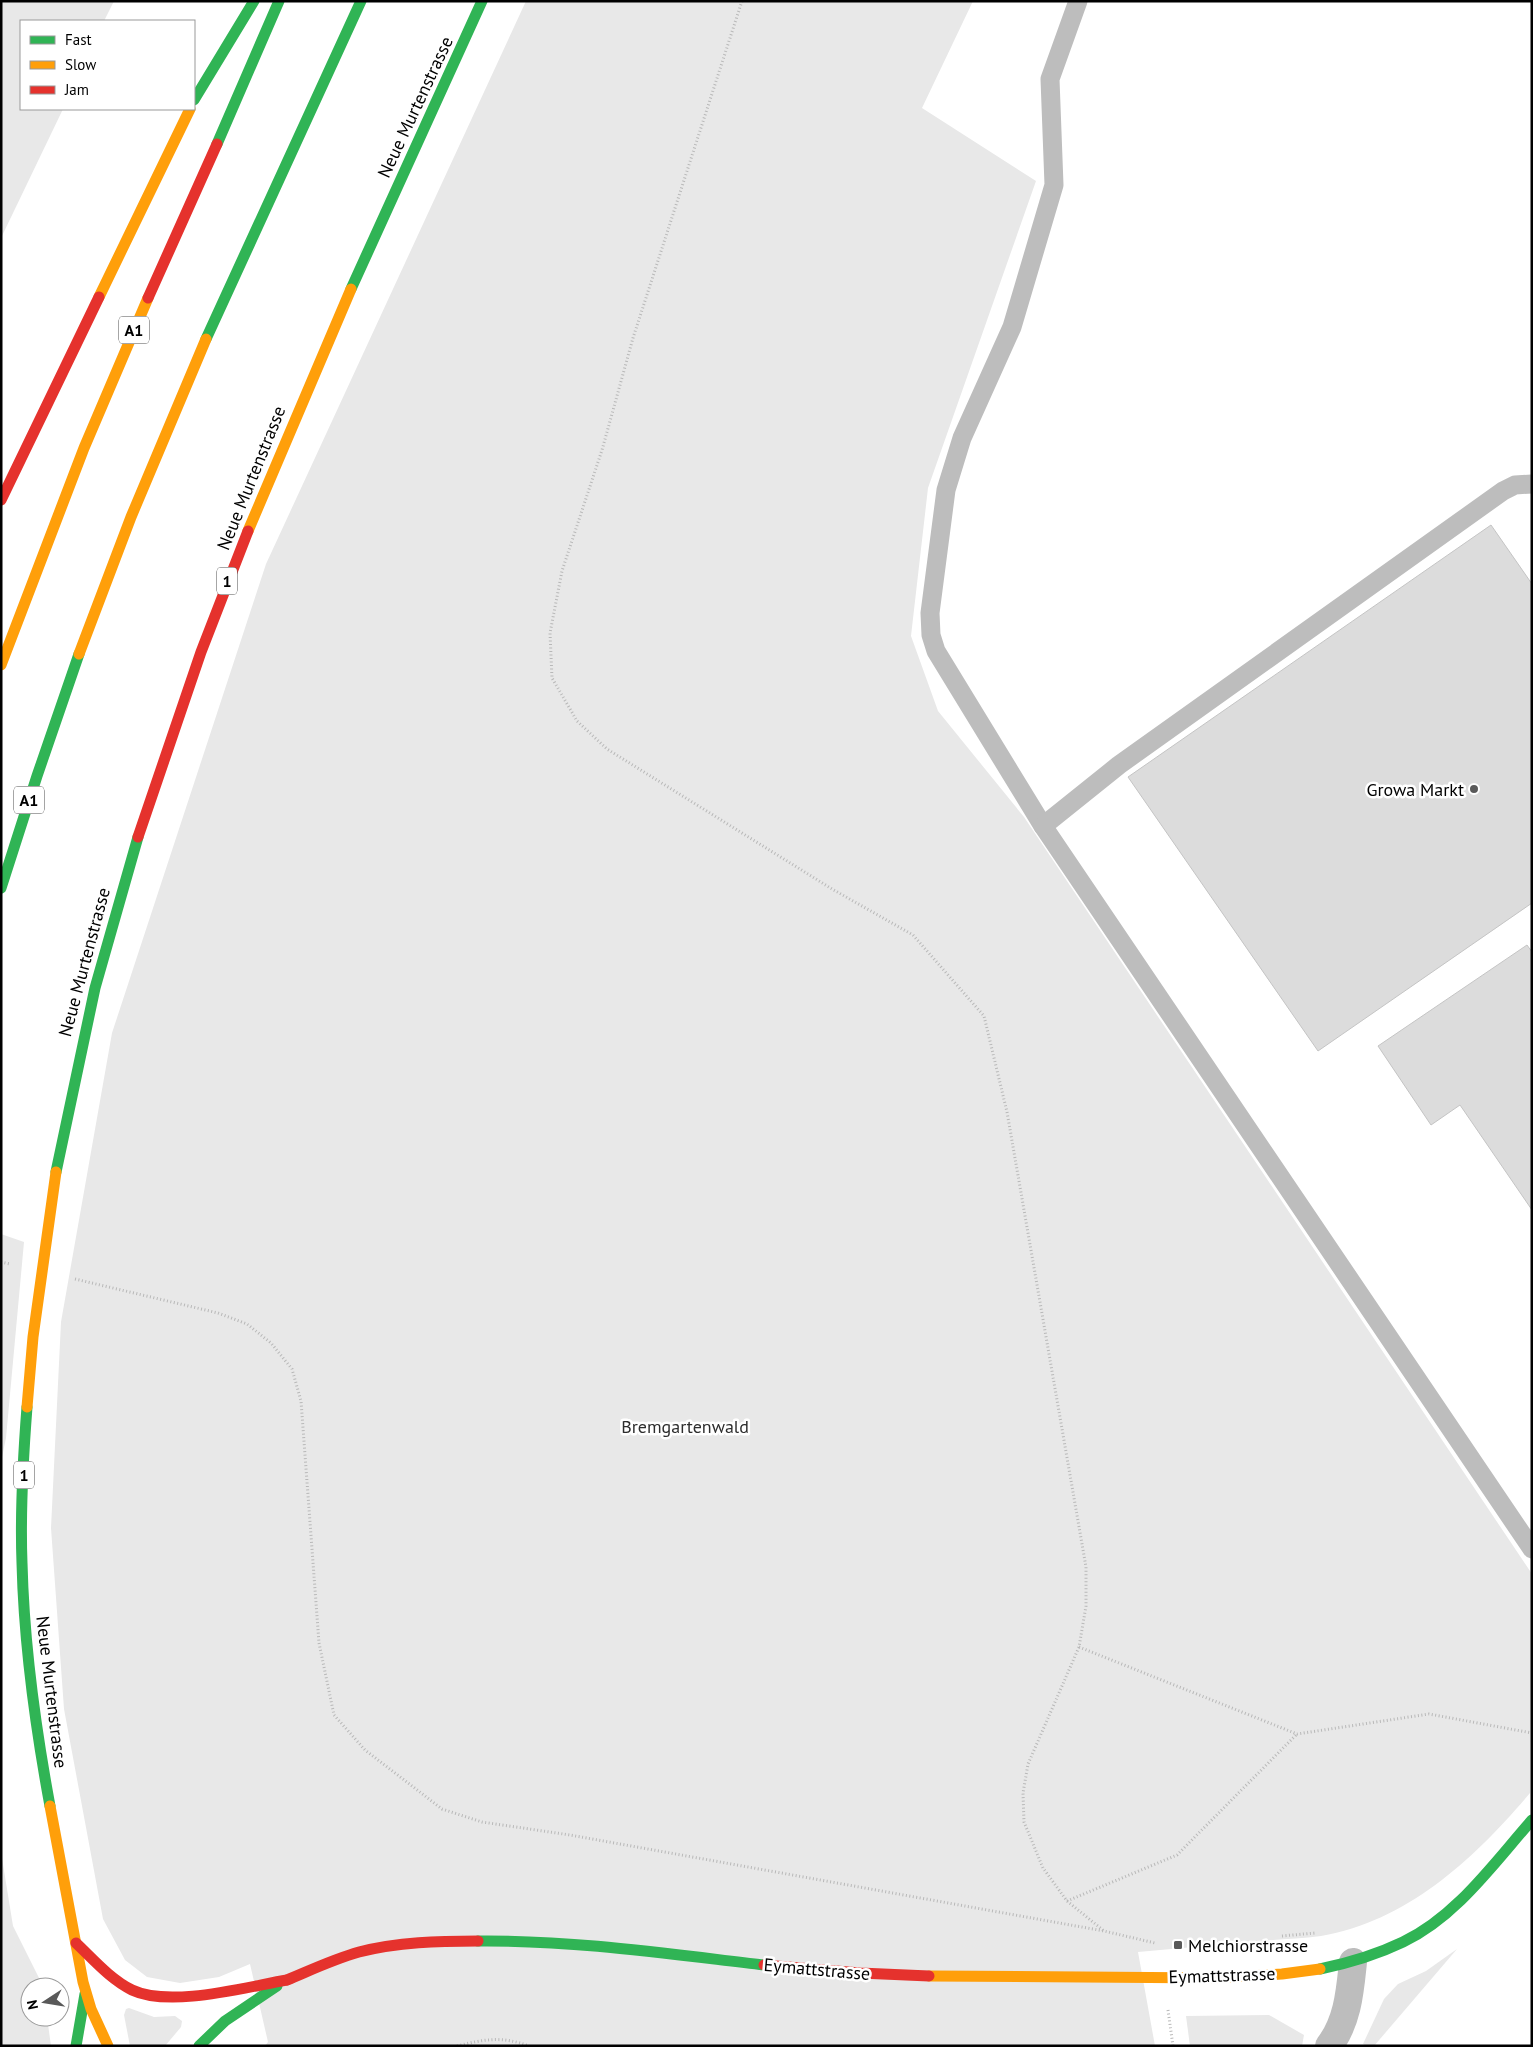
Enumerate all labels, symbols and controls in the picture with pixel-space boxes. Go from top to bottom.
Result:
legend [20,20,195,110]
text: Fast [65,30,92,49]
street label: Neue Murtenstrasse [372,33,458,181]
text: Slow [65,55,96,74]
text: Jam [64,80,89,99]
road number: A1 [119,316,149,344]
street label: Neue Murtenstrasse [212,403,290,553]
road number: 1 [217,568,237,594]
place label: Growa Markt [1366,778,1464,801]
marker: Growa Markt [1468,783,1480,795]
road number: A1 [14,786,44,814]
street label: Neue Murtenstrasse [53,885,115,1039]
park label: Bremgartenwald [621,1415,749,1438]
road number: 1 [14,1462,34,1488]
street label: Neue Murtenstrasse [31,1614,73,1770]
place label: Melchiorstrasse [1188,1934,1308,1957]
marker: Melchiorstrasse [1172,1939,1184,1951]
street label: Eymattstrasse [763,1953,871,1985]
street label: Eymattstrasse [1168,1962,1276,1988]
north arrow [20,1977,70,2027]
text: N [23,1998,42,2011]

